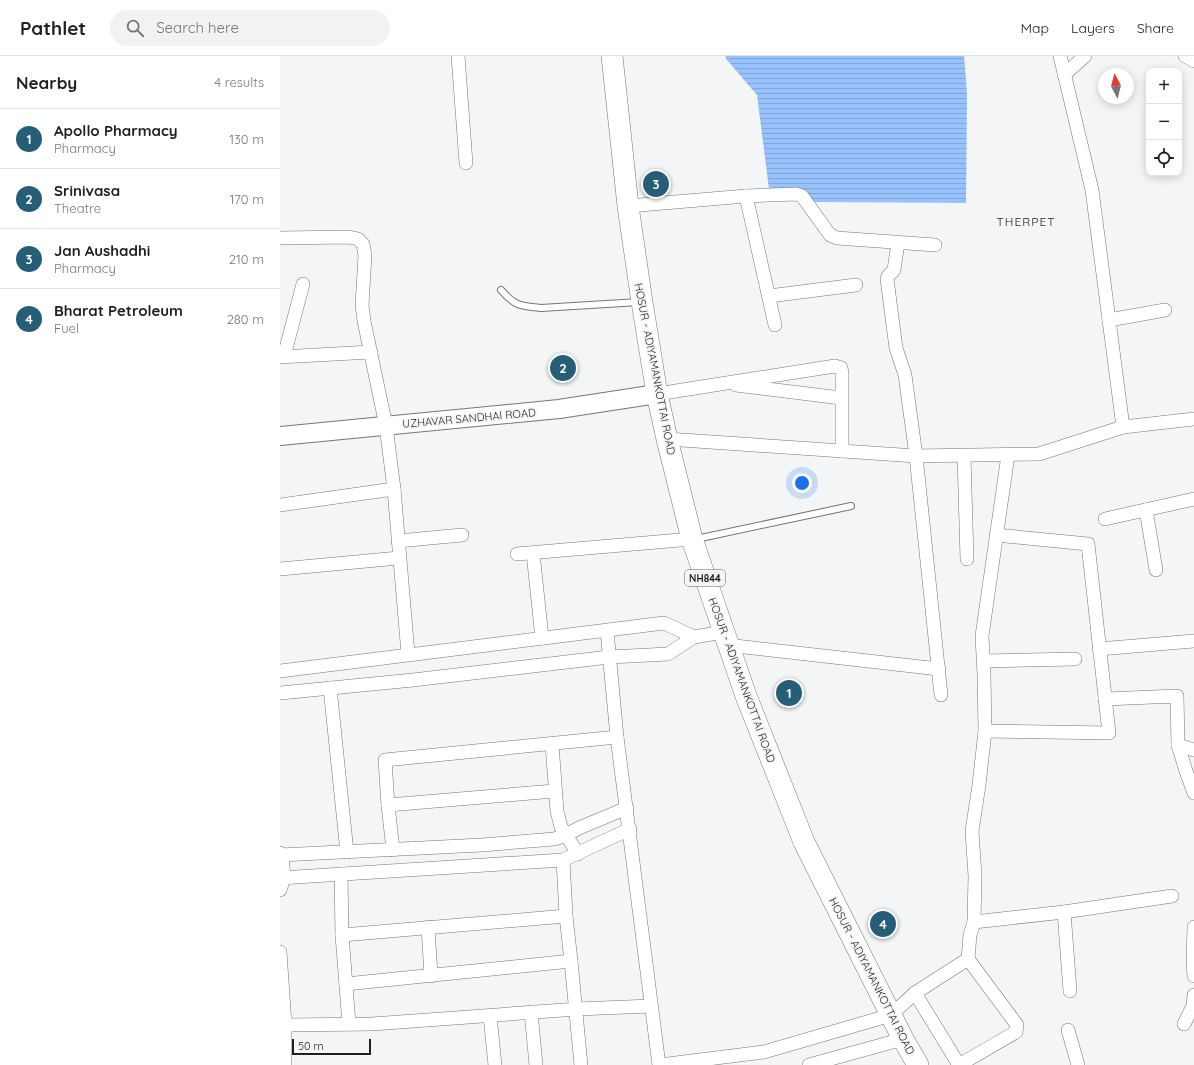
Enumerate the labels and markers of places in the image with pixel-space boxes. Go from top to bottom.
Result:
pin: 3 [643,169,669,199]
pin: 2 [550,353,576,383]
pin: 1 [776,678,802,708]
pin: 4 [870,909,896,939]

